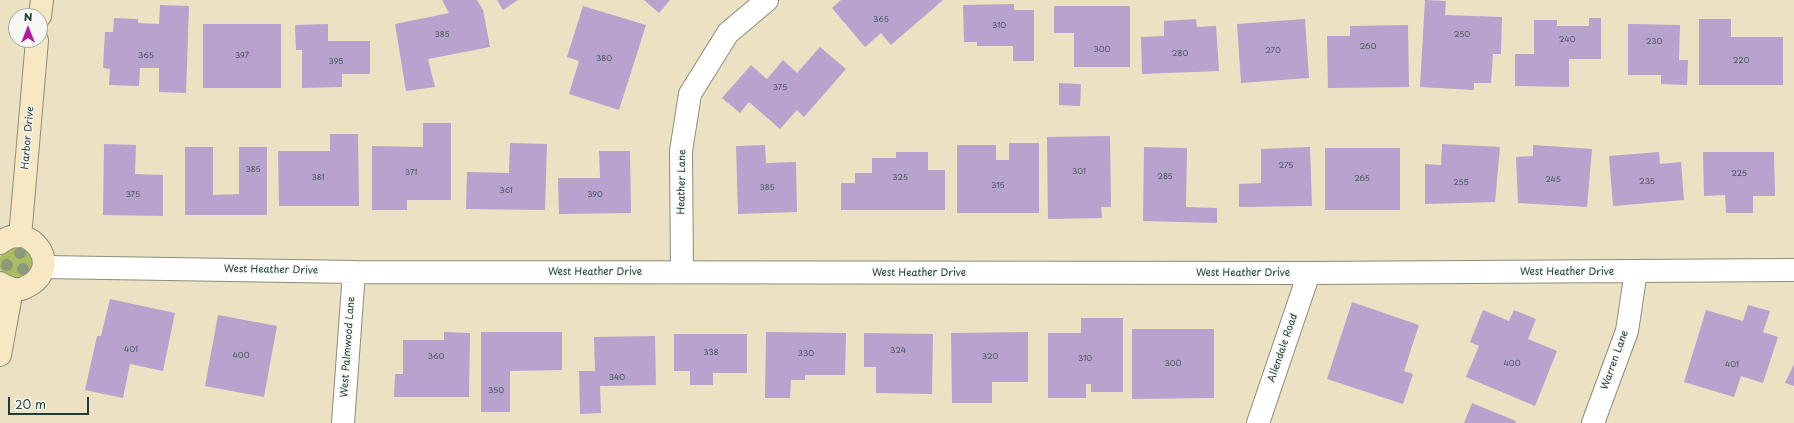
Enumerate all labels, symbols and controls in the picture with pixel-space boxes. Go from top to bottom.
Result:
north arrow [8,8,48,48]
text: N [24,8,32,25]
house number: 365 [873,15,889,25]
house number: 310 [992,21,1006,31]
house number: 385 [434,30,450,40]
house number: 250 [1454,30,1470,40]
house number: 240 [1559,35,1575,45]
house number: 230 [1646,37,1662,47]
house number: 260 [1360,42,1376,52]
house number: 300 [1093,45,1111,55]
house number: 270 [1265,46,1281,56]
house number: 280 [1172,49,1188,59]
house number: 365 [138,51,154,61]
house number: 397 [235,51,249,61]
house number: 380 [596,54,612,64]
house number: 220 [1733,56,1749,66]
house number: 395 [329,57,343,67]
house number: 375 [773,83,787,93]
street label: Harbor Drive [19,106,37,170]
street label: Heather Lane [675,149,689,215]
house number: 275 [1279,161,1293,171]
house number: 385 [245,165,261,175]
house number: 301 [1072,167,1086,177]
house number: 371 [405,168,417,178]
house number: 225 [1731,169,1747,179]
house number: 285 [1157,172,1173,182]
house number: 381 [311,173,325,183]
house number: 325 [892,173,908,183]
house number: 265 [1354,174,1370,184]
house number: 245 [1545,175,1561,185]
house number: 235 [1639,177,1655,187]
house number: 255 [1453,178,1469,188]
house number: 315 [991,181,1005,191]
house number: 385 [759,183,775,193]
house number: 361 [499,186,513,196]
house number: 375 [126,190,140,200]
house number: 390 [587,190,603,200]
street label: West Heather Drive [224,263,318,277]
street label: West Heather Drive [548,266,642,278]
street label: West Heather Drive [1520,266,1614,278]
street label: West Heather Drive [872,267,966,279]
street label: West Heather Drive [1196,267,1290,279]
street label: West Palmwood Lane [338,296,358,398]
street label: Allendale Road [1266,312,1300,384]
street label: Warren Lane [1599,329,1631,391]
house number: 401 [124,345,138,355]
house number: 324 [890,346,906,356]
house number: 338 [703,348,719,358]
house number: 330 [798,349,814,359]
house number: 400 [232,351,250,361]
house number: 360 [428,352,444,362]
house number: 320 [982,352,998,362]
house number: 310 [1078,354,1092,364]
house number: 300 [1164,359,1182,369]
house number: 400 [1503,359,1521,369]
house number: 401 [1725,360,1739,370]
house number: 340 [609,373,625,383]
house number: 350 [488,386,504,396]
scale bar [10,389,91,415]
text: 20 m [15,395,46,413]

